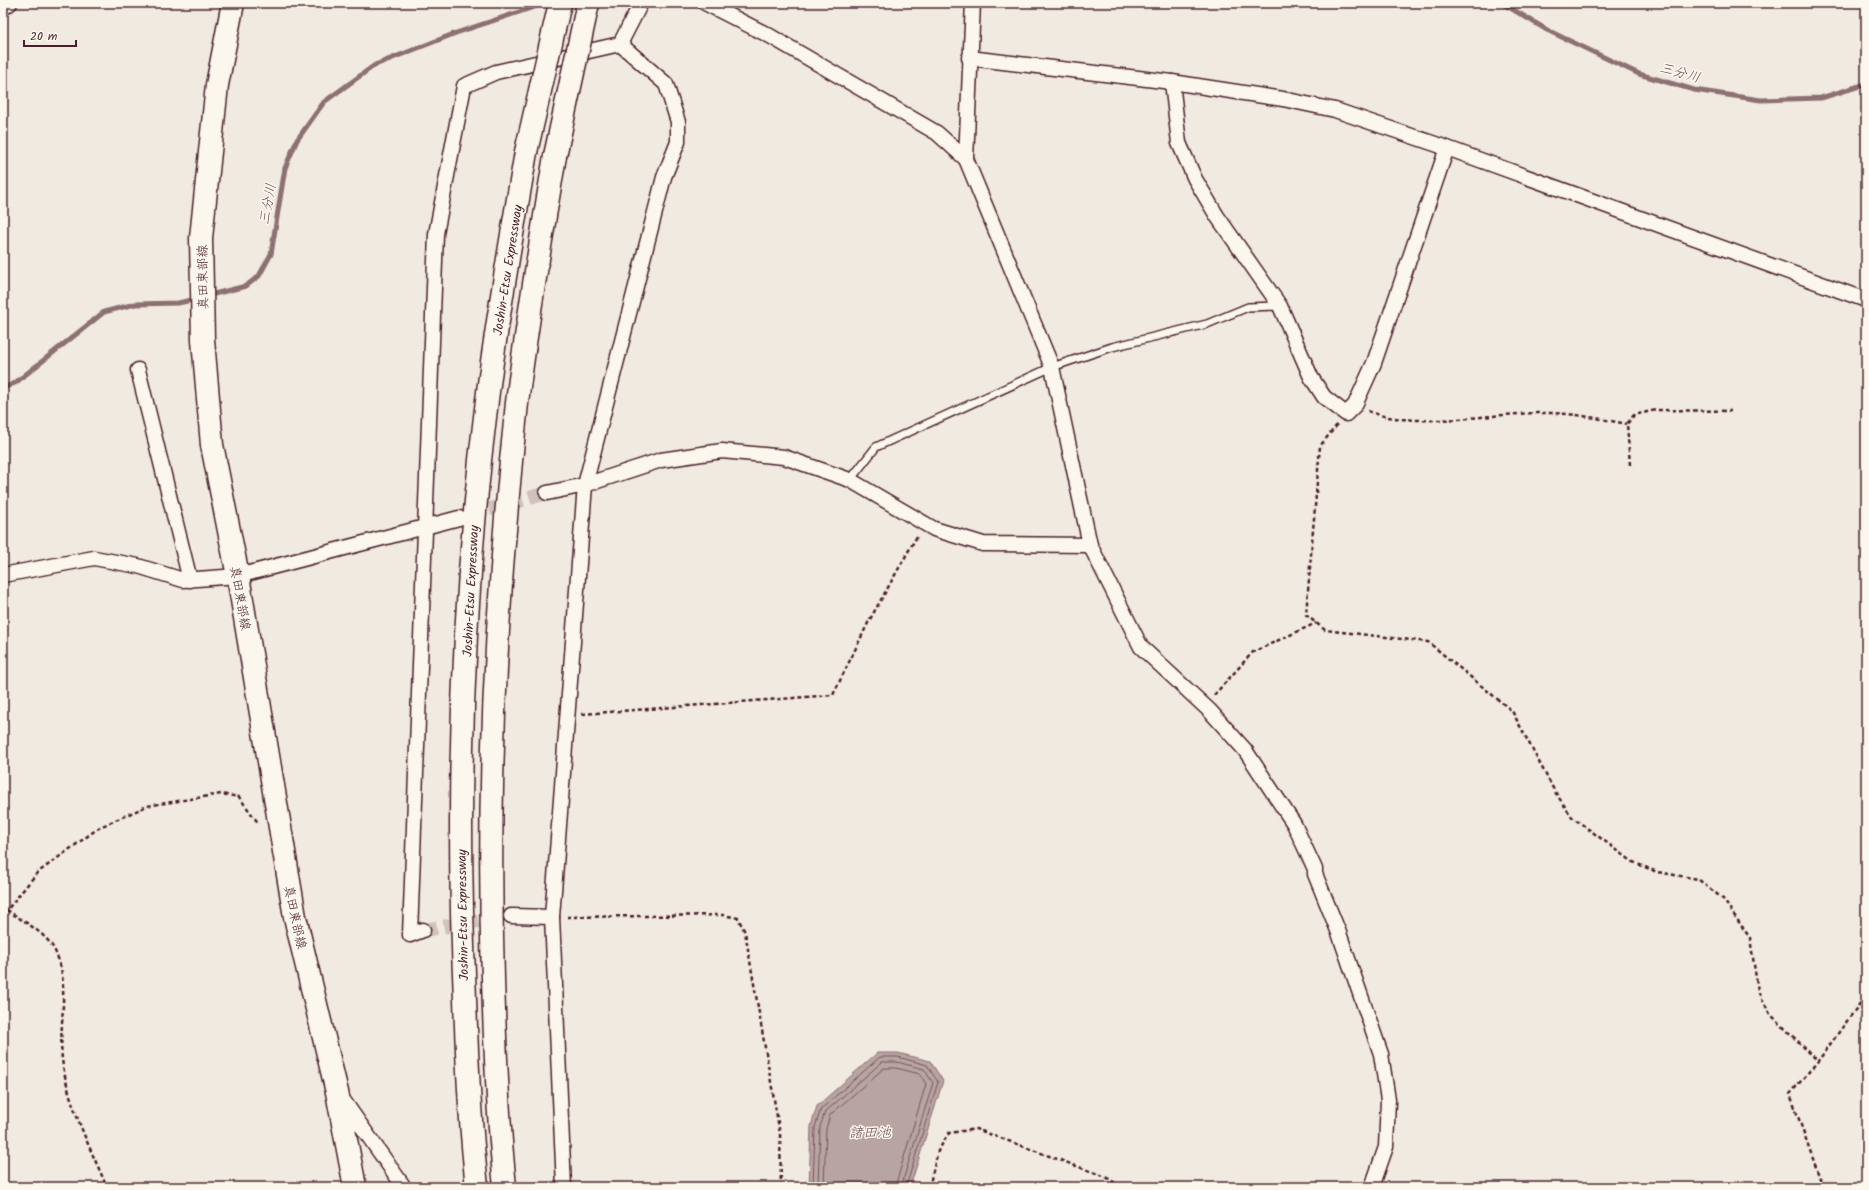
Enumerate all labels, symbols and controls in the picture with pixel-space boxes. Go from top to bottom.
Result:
scale bar [24,22,76,48]
text: 20 m [30,27,58,46]
water label: 三分川 [1657,57,1703,89]
water label: 三分川 [254,182,282,227]
street label: Joshin-Etsu Expressway [488,203,529,337]
street label: 真田東部線 [192,243,215,310]
street label: Joshin-Etsu Expressway [458,524,485,657]
street label: 真田東部線 [224,564,256,633]
street label: Joshin-Etsu Expressway [452,848,475,981]
street label: 真田東部線 [278,883,312,952]
water label: 諸田池 [849,1122,892,1144]

